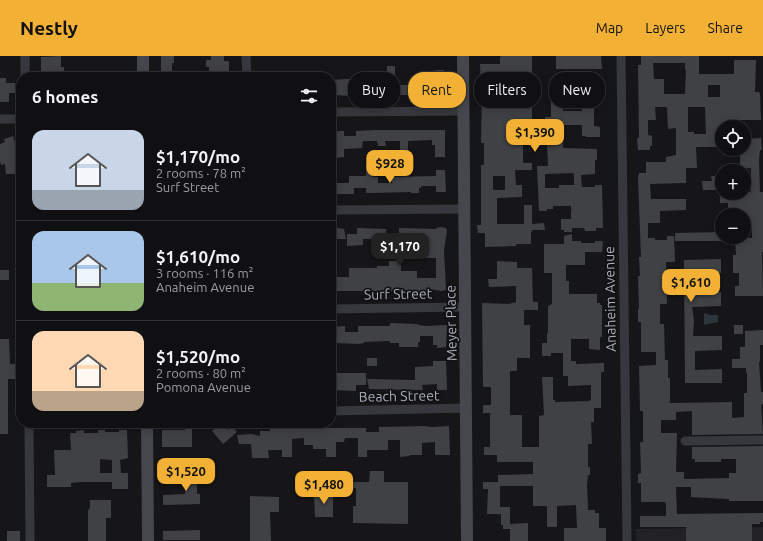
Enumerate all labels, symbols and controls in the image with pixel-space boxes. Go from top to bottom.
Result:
text: Nestly [20,17,78,39]
text: Map [596,20,623,36]
text: Layers [645,20,685,36]
text: Share [707,20,743,36]
chip: Buy [348,72,400,108]
chip: Rent [408,72,466,108]
chip: Filters [474,72,541,108]
chip: New [549,72,605,108]
icon: filters [298,85,320,107]
text: 6 homes [32,87,98,106]
pin: $1,390 [502,119,568,153]
map controls [715,120,751,244]
button: locate [715,120,751,156]
text: $1,390 [515,125,555,139]
icon: home [64,146,112,194]
text: $1,170/mo [156,147,240,166]
pin: $928 [366,150,414,184]
text: $928 [375,156,405,170]
button: + [715,164,751,200]
text: 2 rooms · 78 m² [156,166,246,180]
text: Surf Street [156,180,219,194]
button: − [715,208,751,244]
pin: $1,170 [367,233,433,267]
text: $1,170 [380,239,420,253]
street label: Anaheim Avenue [601,246,619,352]
icon: home [64,247,112,295]
text: $1,610/mo [156,247,240,266]
text: 3 rooms · 116 m² [156,266,253,280]
pin: $1,610 [658,269,724,303]
text: $1,610 [671,275,711,289]
text: Anaheim Avenue [156,280,254,294]
street label: Surf Street [364,285,433,303]
street label: Meyer Place [442,285,460,361]
icon: home [64,347,112,395]
text: $1,520/mo [156,347,240,366]
text: 2 rooms · 80 m² [156,366,246,380]
text: Pomona Avenue [156,380,251,394]
street label: Beach Street [359,387,440,405]
pin: $1,520 [153,458,219,492]
text: $1,520 [166,464,206,478]
pin: $1,480 [291,471,357,505]
text: $1,480 [304,477,344,491]

